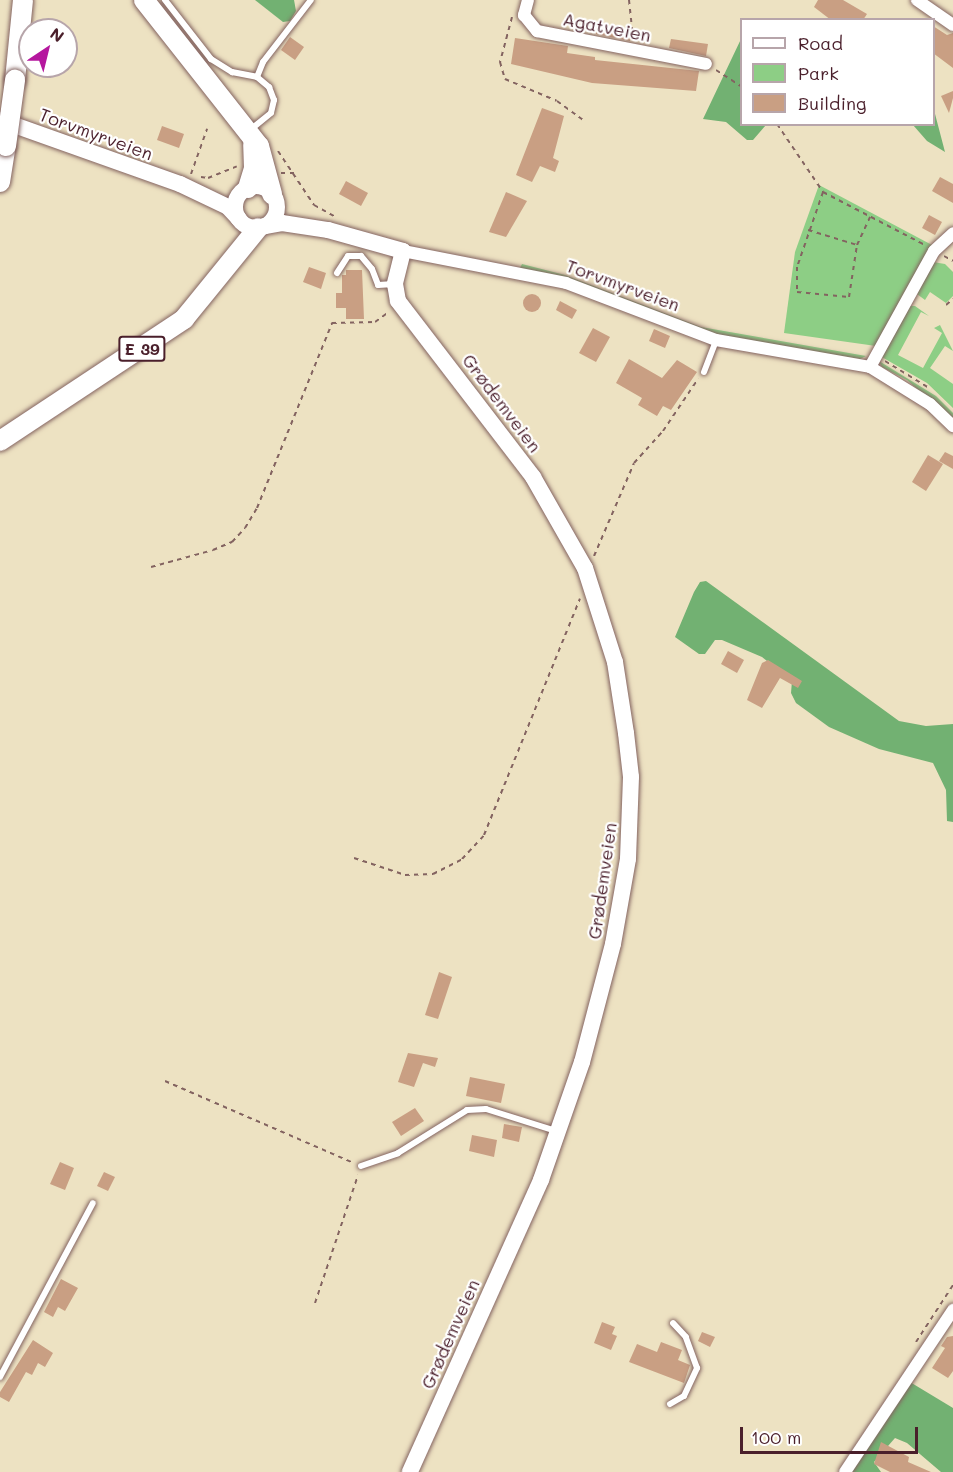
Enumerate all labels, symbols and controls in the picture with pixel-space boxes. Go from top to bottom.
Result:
street label: Agatveien [561,8,653,46]
north arrow [18,18,78,78]
legend [740,18,935,126]
text: N [46,22,68,47]
text: Road [798,31,843,55]
text: Park [798,61,839,85]
text: Building [798,91,866,115]
street label: Torvmyrveien [36,103,156,165]
street label: Torvmyrveien [563,254,683,316]
road number: E 39 [118,336,166,362]
street label: Grødemveien [458,350,546,456]
street label: Grødemveien [583,821,621,941]
street label: Grødemveien [416,1276,484,1392]
scale bar [743,1415,922,1453]
text: 100 m [751,1425,801,1449]

